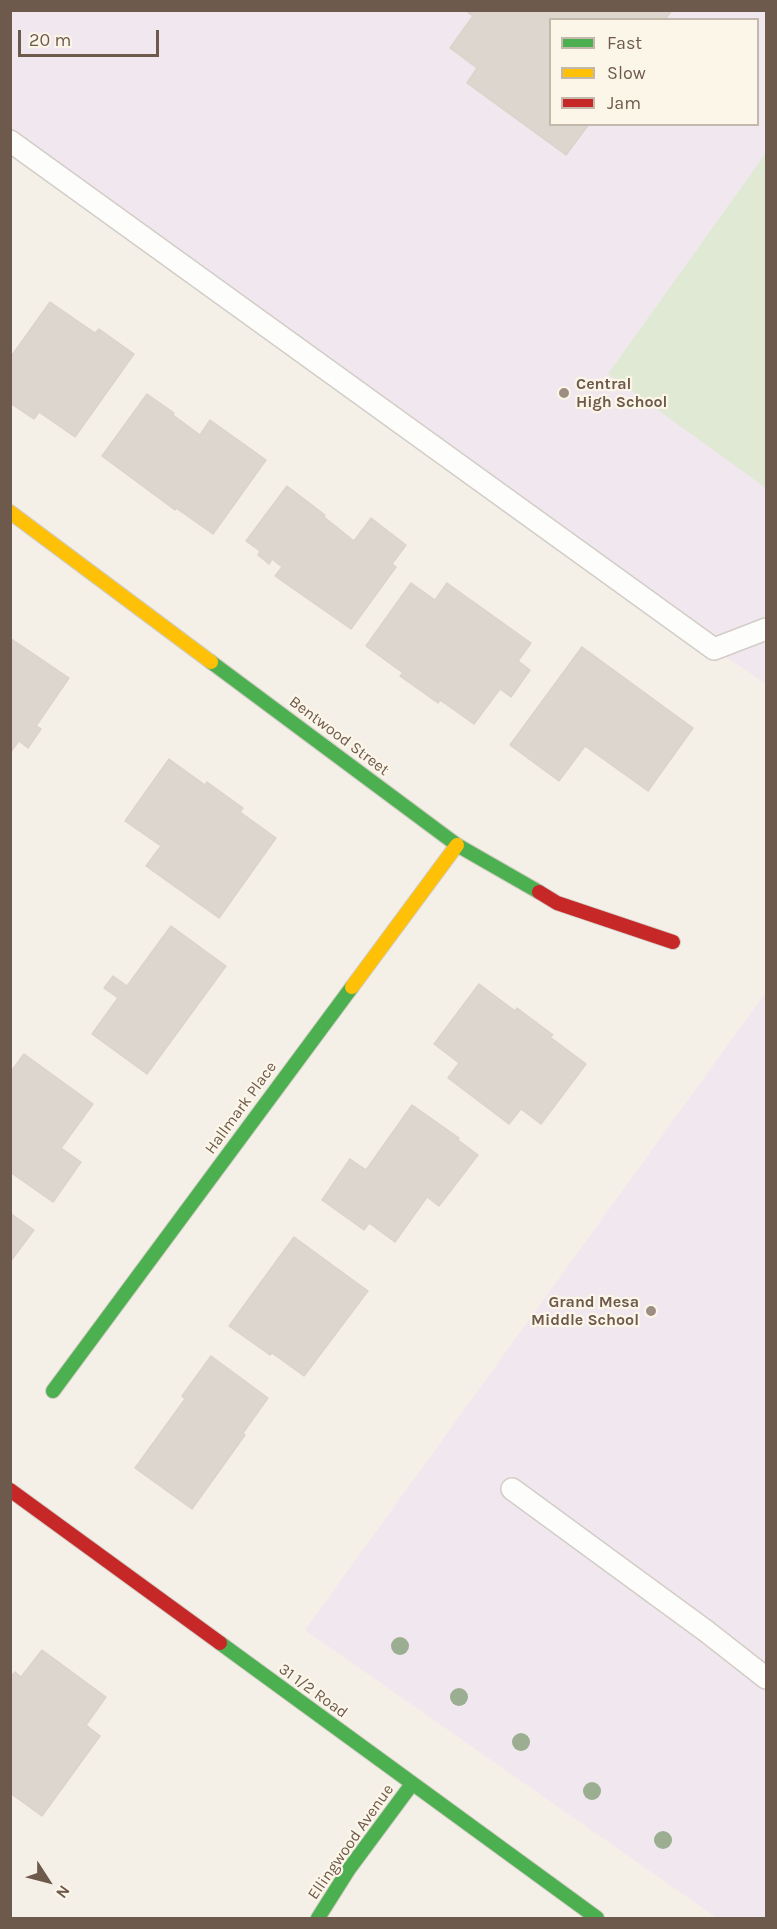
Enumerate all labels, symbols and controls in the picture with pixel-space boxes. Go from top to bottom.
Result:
scale bar [21,18,162,56]
legend [549,18,759,126]
text: 20 m [29,29,71,51]
text: Fast [607,32,642,54]
text: Slow [607,62,646,84]
text: Jam [607,92,641,114]
place label: Central High School [576,374,667,412]
marker: Central High School [557,386,571,400]
street label: Bentwood Street [285,692,393,780]
street label: Hallmark Place [201,1058,281,1158]
place label: Grand Mesa Middle School [531,1292,639,1330]
marker: Grand Mesa Middle School [644,1304,658,1318]
street label: 31 1/2 Road [275,1660,351,1722]
street label: Ellingwood Avenue [304,1781,398,1903]
north arrow [18,1851,78,1911]
text: N [52,1882,74,1902]

